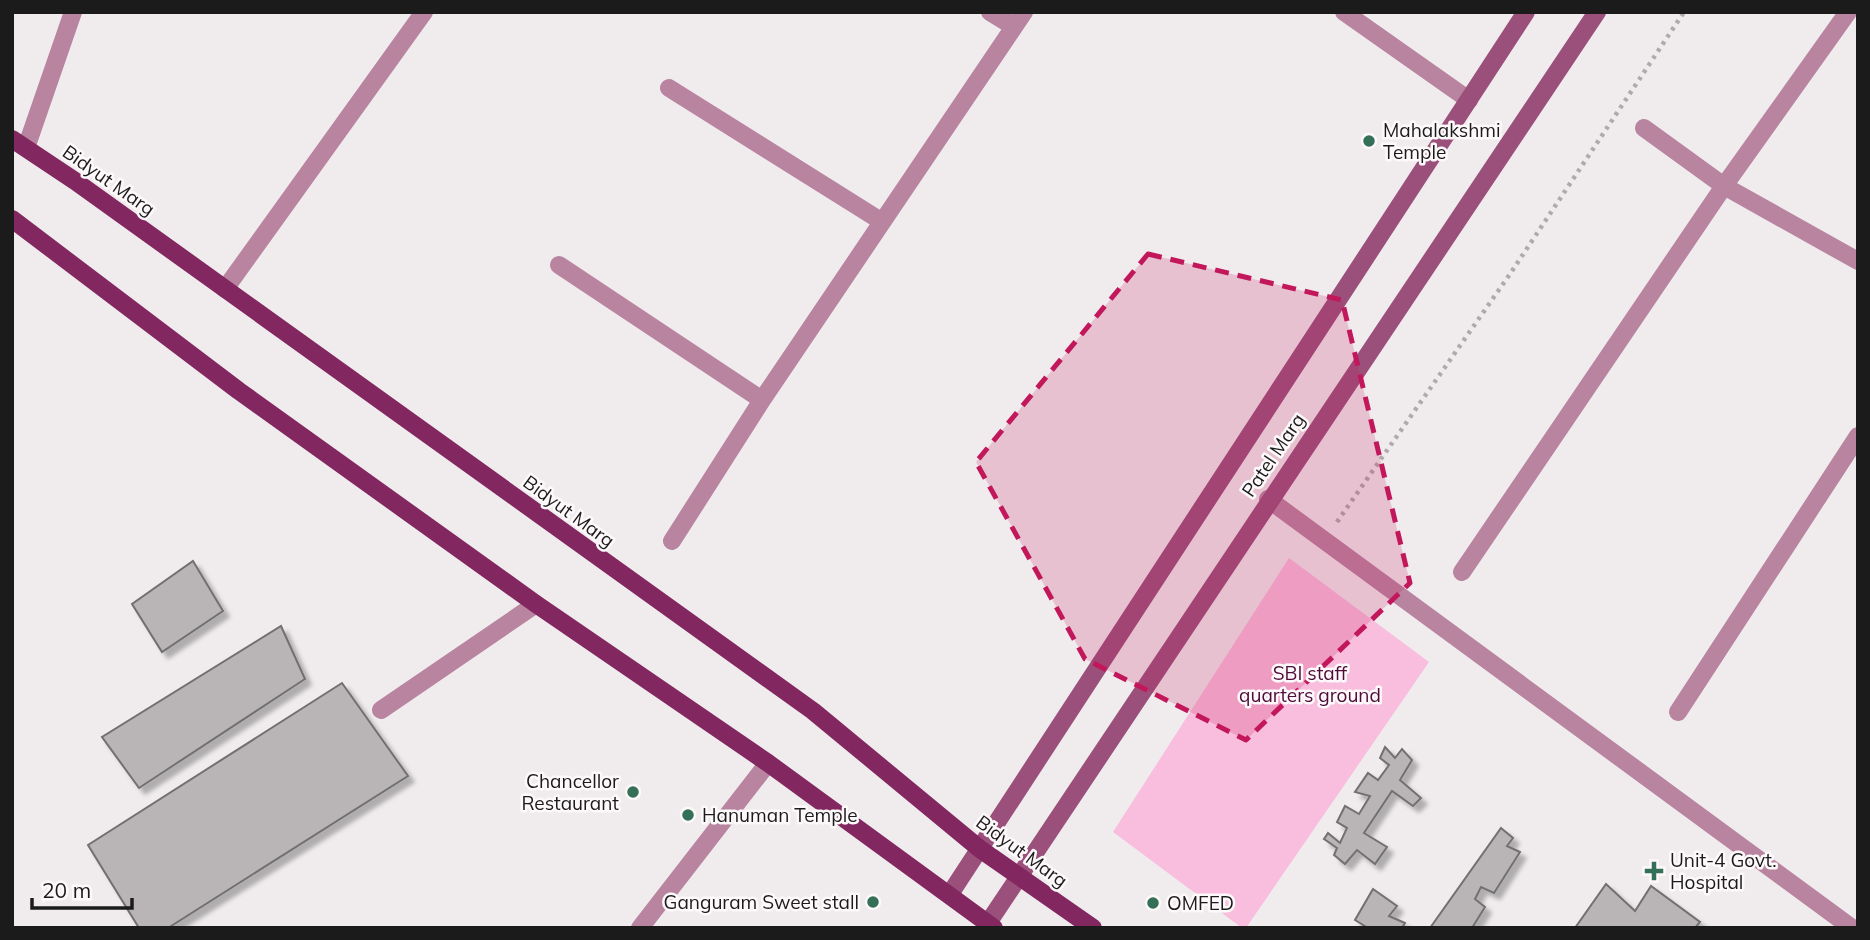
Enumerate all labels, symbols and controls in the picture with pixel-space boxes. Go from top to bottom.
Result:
place label: Mahalakshmi Temple [1383,118,1501,164]
marker: Mahalakshmi Temple [1361,133,1377,149]
street label: Bidyut Marg [58,139,160,221]
street label: Patel Marg [1236,409,1310,501]
street label: Bidyut Marg [518,470,620,552]
park label: SBI staff quarters ground [1239,661,1381,707]
place label: Chancellor Restaurant [521,769,619,815]
marker: Chancellor Restaurant [625,784,641,800]
place label: Hanuman Temple [702,803,858,827]
marker: Hanuman Temple [680,807,696,823]
street label: Bidyut Marg [971,810,1073,892]
place label: Unit-4 Govt. Hospital [1670,848,1777,894]
marker: Unit-4 Govt. Hospital [1644,861,1664,881]
scale bar [32,866,131,910]
text: 20 m [42,877,91,903]
place label: Ganguram Sweet stall [664,890,859,914]
place label: OMFED [1167,891,1234,915]
marker: Ganguram Sweet stall [865,894,881,910]
marker: OMFED [1145,895,1161,911]

